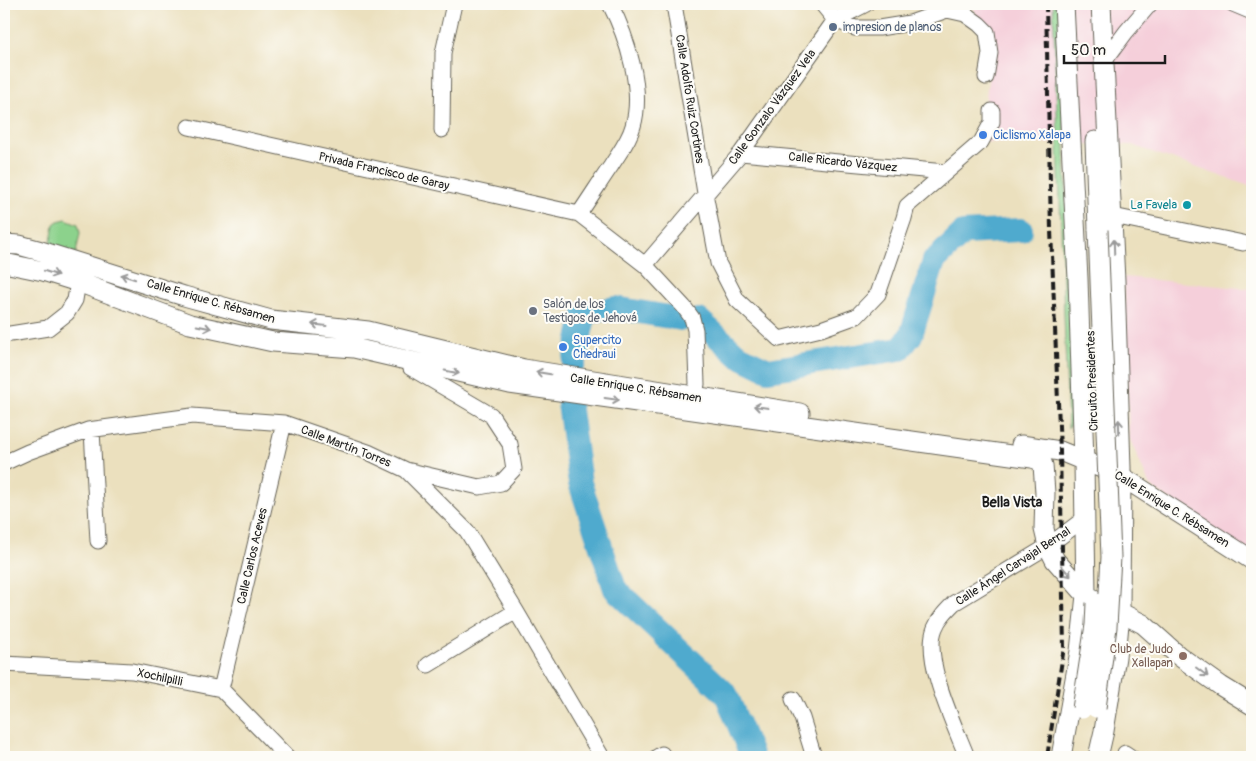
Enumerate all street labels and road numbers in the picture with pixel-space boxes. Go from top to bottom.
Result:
street label: Calle Adolfo Ruiz Cortines [672,34,707,165]
street label: Calle Gonzalo Vázquez Vela [725,46,820,168]
street label: Privada Francisco de Garay [317,149,451,194]
street label: Calle Ricardo Vázquez [788,149,898,176]
street label: Calle Enrique C. Rébsamen [145,276,277,327]
street label: Circuito Presidentes [1083,330,1102,431]
street label: Calle Enrique C. Rébsamen [569,371,703,406]
street label: Calle Martín Torres [299,422,394,471]
street label: Calle Enrique C. Rébsamen [1111,468,1232,551]
street label: Calle Carlos Aceves [234,506,271,606]
street label: Calle Ángel Carvajal Bernal [953,523,1074,609]
street label: Xochilpilli [136,665,184,690]

